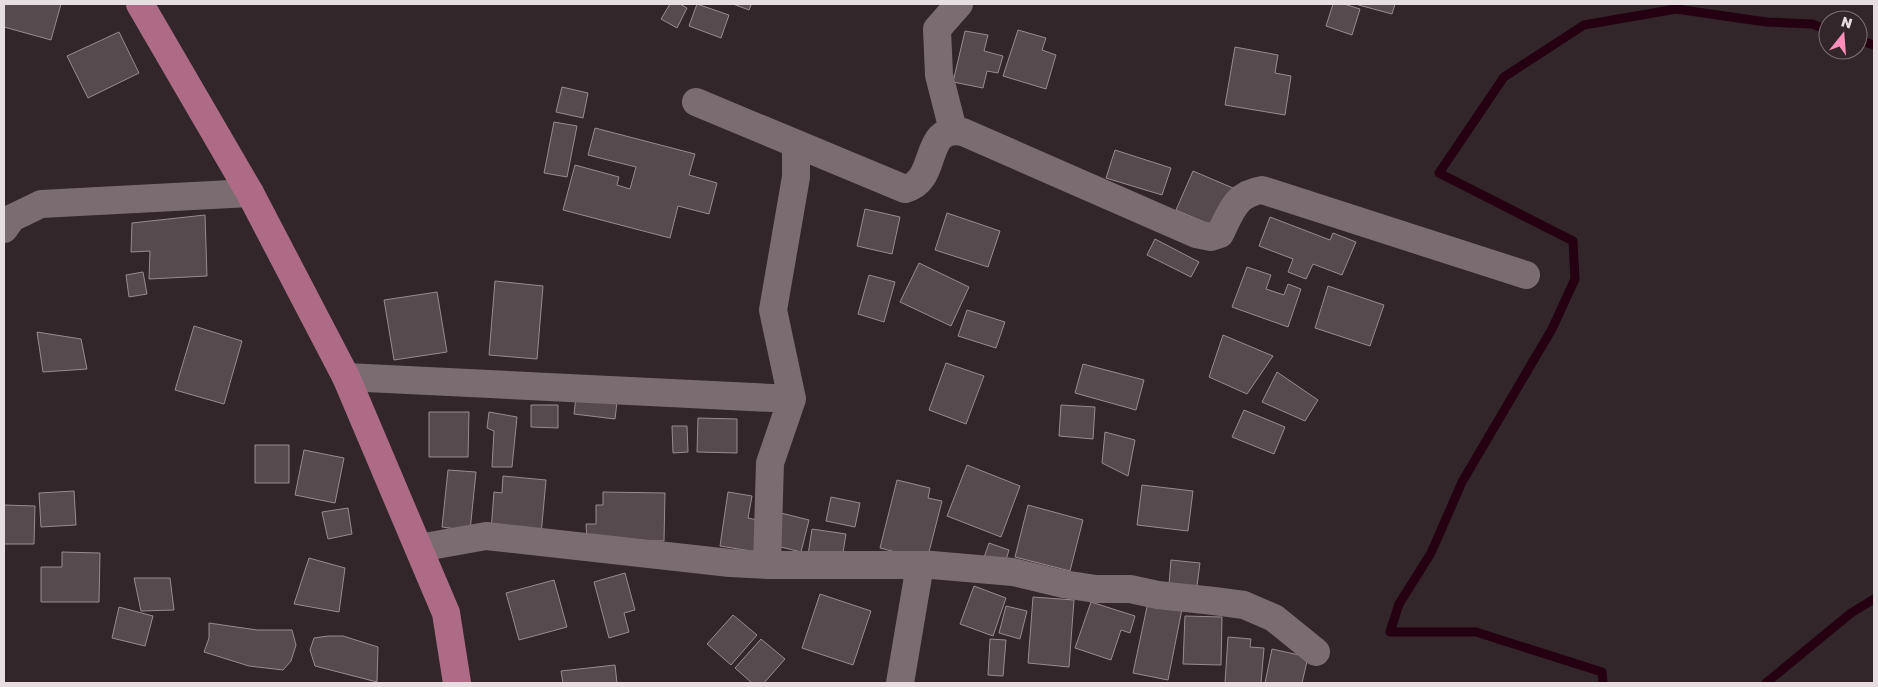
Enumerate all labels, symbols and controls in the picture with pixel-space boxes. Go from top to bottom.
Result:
north arrow [1818,10,1868,60]
text: N [1839,12,1855,32]

